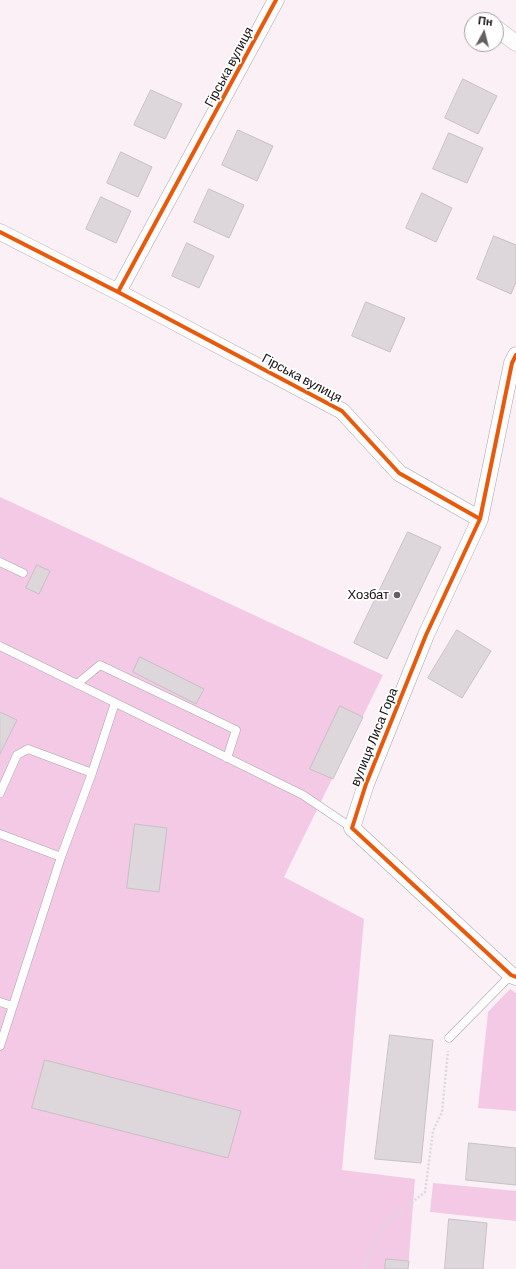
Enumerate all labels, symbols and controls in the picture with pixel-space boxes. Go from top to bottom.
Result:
north arrow [464,12,504,52]
text: Пн [477,13,493,28]
street label: Гірська вулиця [201,24,257,110]
street label: Гірська вулиця [259,350,345,406]
place label: Хозбат [348,587,389,603]
marker: Хозбат [392,590,402,600]
street label: вулиця Лиса Гора [347,686,401,788]

